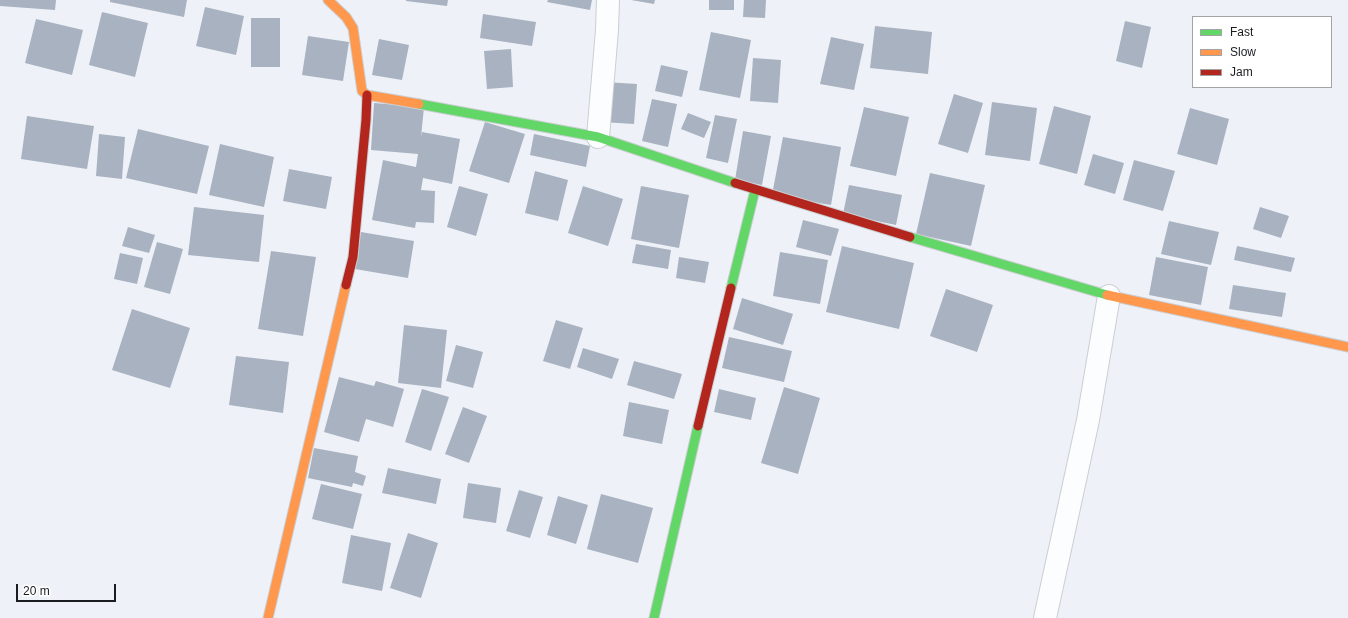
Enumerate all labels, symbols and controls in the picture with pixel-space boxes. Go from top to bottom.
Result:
legend [1192,16,1332,88]
text: Fast [1230,25,1253,39]
text: Slow [1230,45,1256,59]
text: Jam [1230,65,1253,79]
scale bar [18,576,118,602]
text: 20 m [23,584,50,598]

